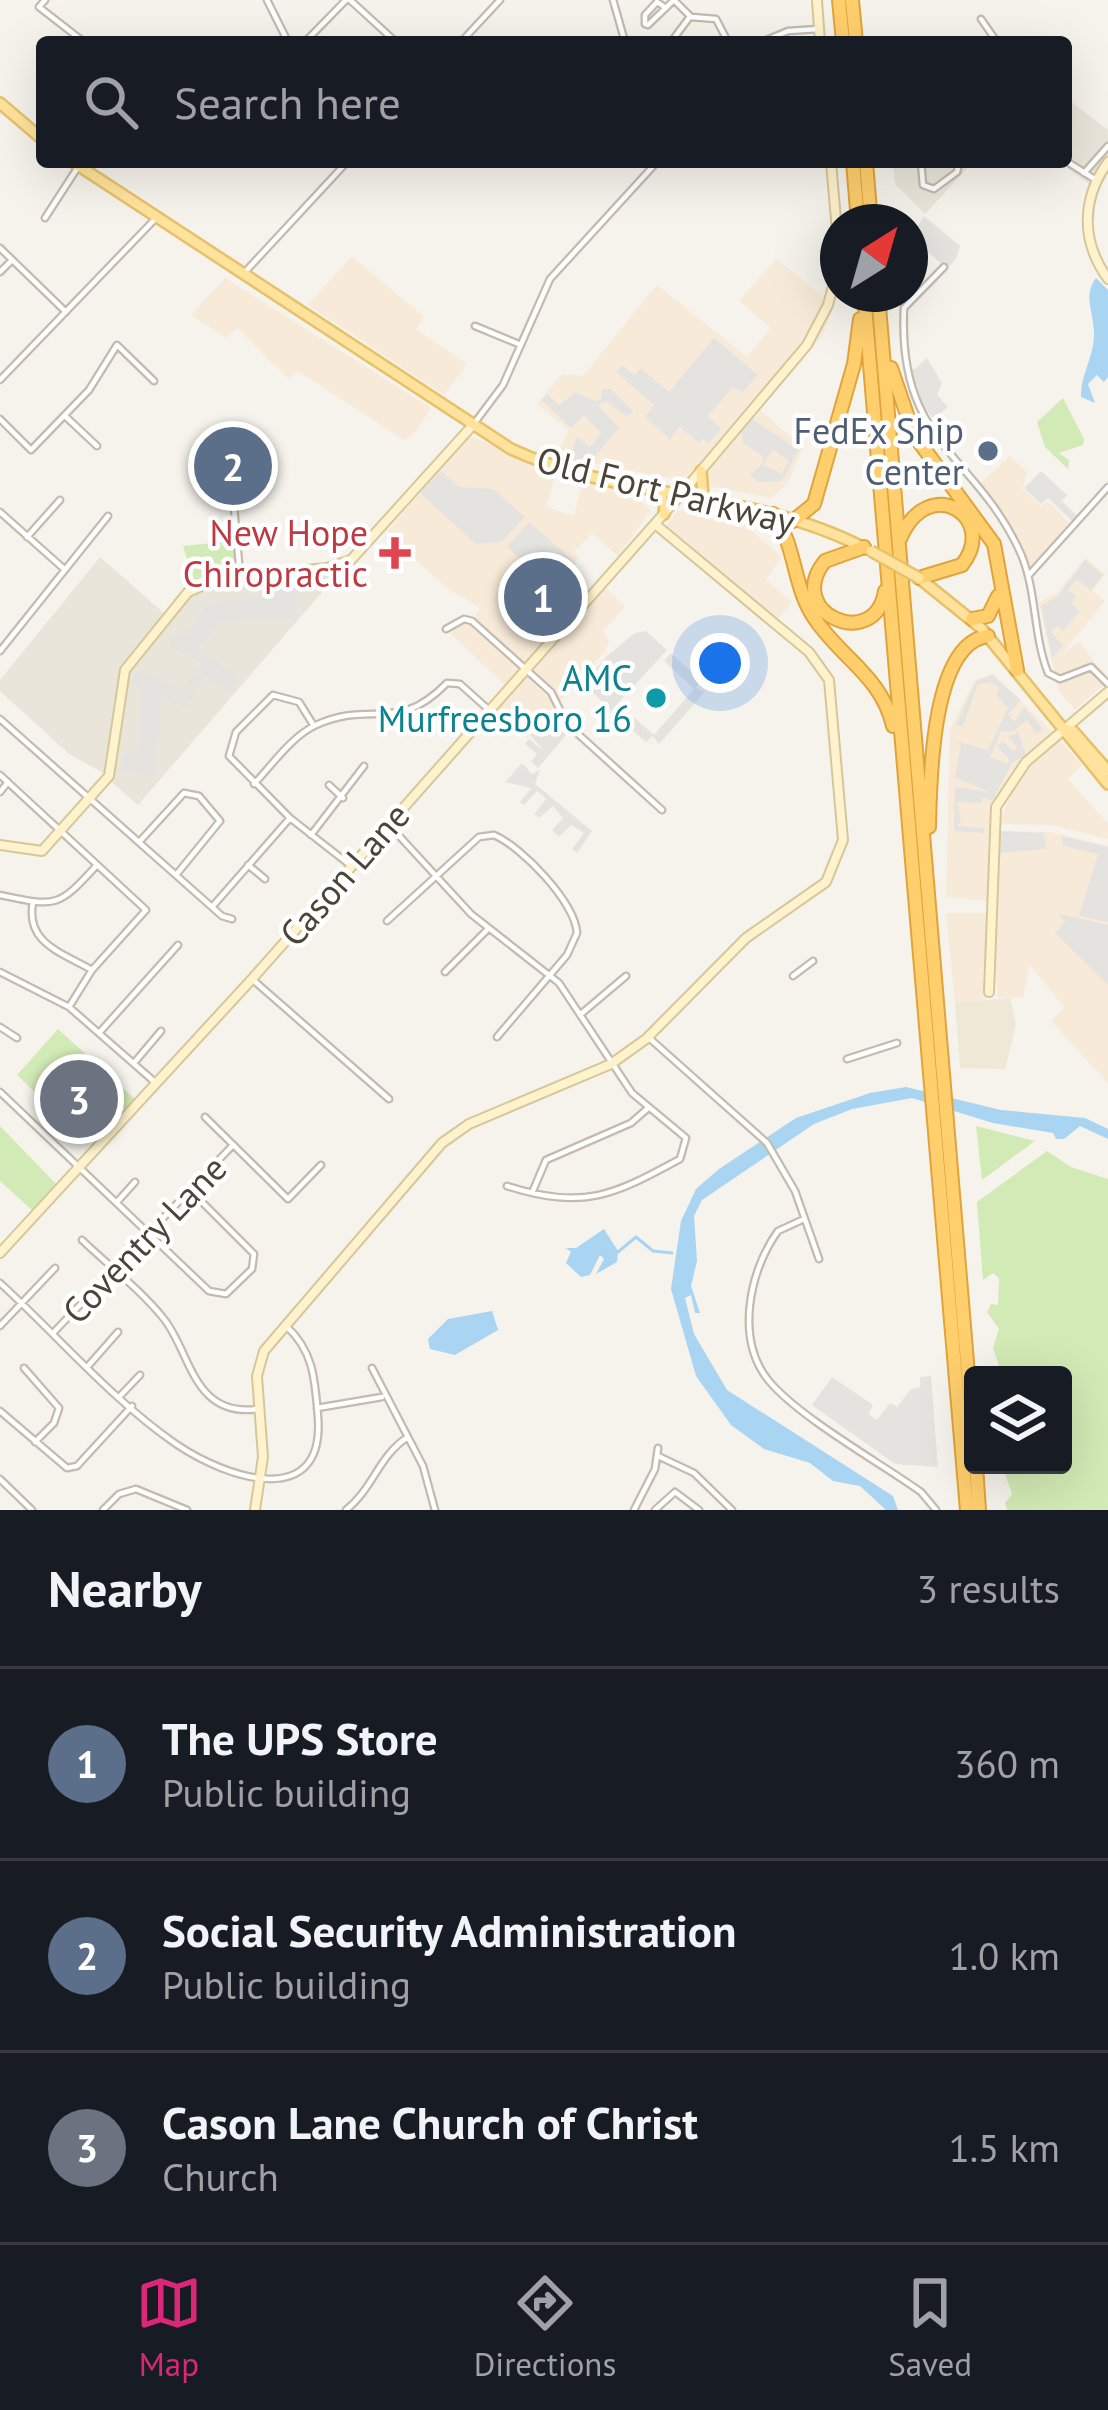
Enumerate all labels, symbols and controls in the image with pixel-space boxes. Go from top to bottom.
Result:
search box [36,36,1072,168]
icon: search [78,69,144,135]
text: Search here [174,73,401,131]
north arrow [820,204,928,312]
place label: FedEx Ship Center [793,407,964,495]
pin: 2 [194,421,272,511]
street label: Old Fort Parkway [532,435,800,545]
marker: FedEx Ship Center [975,438,1001,464]
place label: New Hope Chiropractic [183,509,368,597]
marker: New Hope Chiropractic [379,537,411,569]
pin: 1 [504,552,582,642]
your location [690,633,750,693]
place label: AMC Murfreesboro 16 [378,654,632,742]
marker: AMC Murfreesboro 16 [643,685,669,711]
street label: Cason Lane [269,792,419,956]
pin: 3 [40,1054,118,1144]
street label: Coventry Lane [52,1145,236,1333]
map controls [964,1366,1072,1474]
button: layers [964,1366,1072,1474]
text: Nearby [48,1555,202,1621]
text: 3 results [917,1563,1060,1614]
text: The UPS Store [162,1709,438,1767]
text: 1 [76,1738,98,1789]
text: 360 m [954,1738,1060,1789]
text: Public building [162,1767,411,1818]
text: Social Security Administration [162,1901,737,1959]
text: 2 [76,1930,98,1981]
text: 1.0 km [948,1930,1060,1981]
text: Public building [162,1959,411,2010]
text: Cason Lane Church of Christ [162,2093,698,2151]
text: 3 [76,2122,98,2173]
text: 1.5 km [948,2122,1060,2173]
text: Church [162,2151,279,2202]
tab: Map [136,2270,202,2385]
tab: Directions [474,2270,616,2385]
tab: Saved [888,2270,972,2385]

